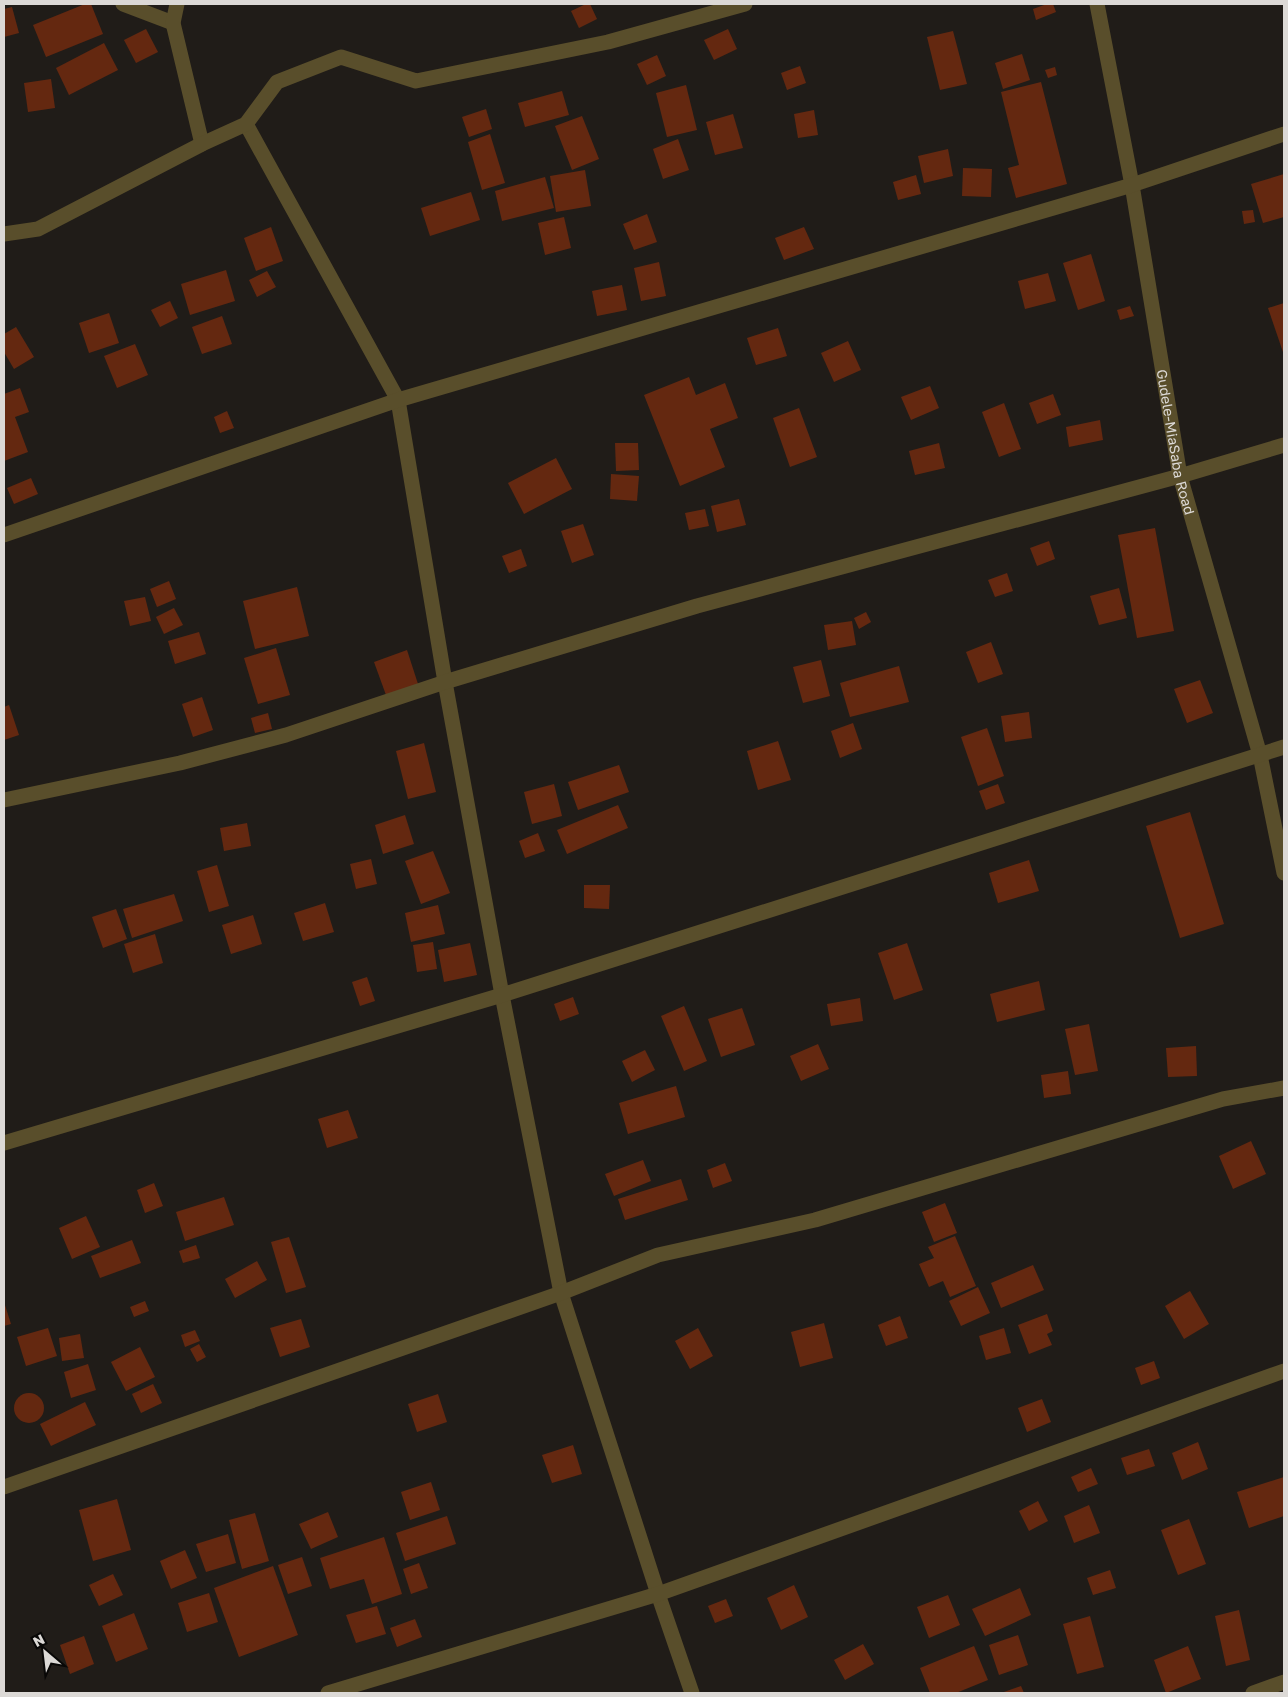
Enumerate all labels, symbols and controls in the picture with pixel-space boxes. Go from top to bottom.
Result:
street label: Gudele-MiaSaba Road [1154,368,1199,516]
north arrow [20,1627,70,1677]
text: N [30,1630,47,1650]

